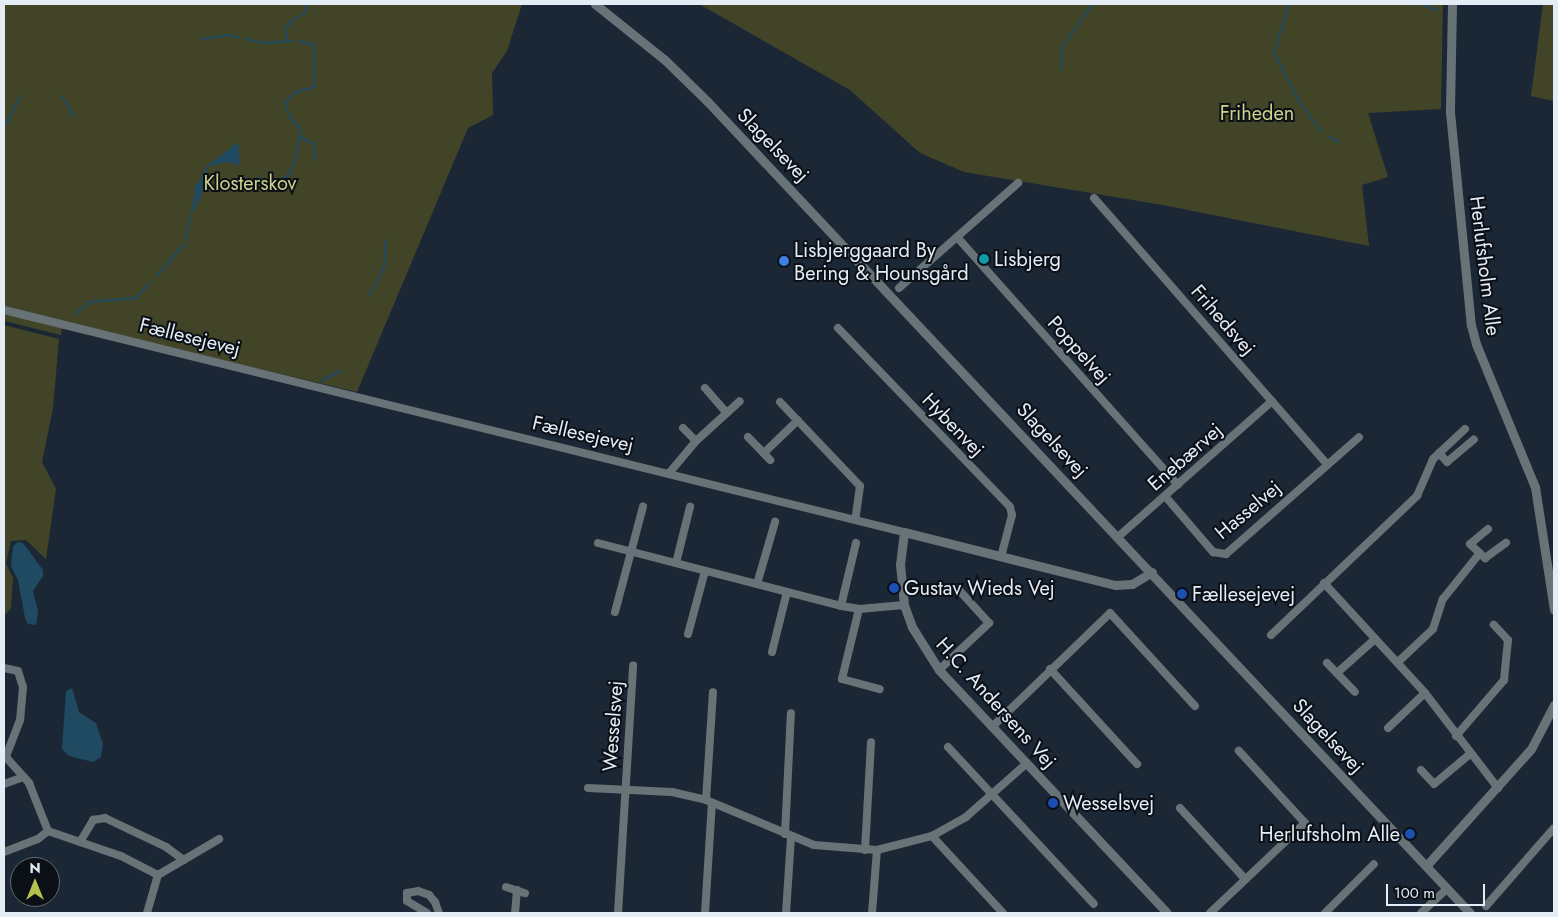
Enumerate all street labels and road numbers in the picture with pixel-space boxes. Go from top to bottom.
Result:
street label: Slagelsevej [732,103,814,187]
street label: Herlufsholm Alle [1465,195,1505,337]
street label: Frihedsvej [1186,280,1260,360]
street label: Poppelvej [1042,311,1116,389]
street label: Fællesejevej [137,313,243,361]
street label: Hybenvej [917,388,989,462]
street label: Slagelsevej [1011,398,1093,482]
street label: Fællesejevej [530,411,636,457]
street label: Enebærvej [1143,418,1227,496]
street label: Hasselvej [1210,476,1286,544]
street label: H.C. Andersens Vej [931,633,1061,773]
street label: Wesselsvej [598,680,628,772]
street label: Slagelsevej [1287,694,1369,778]

